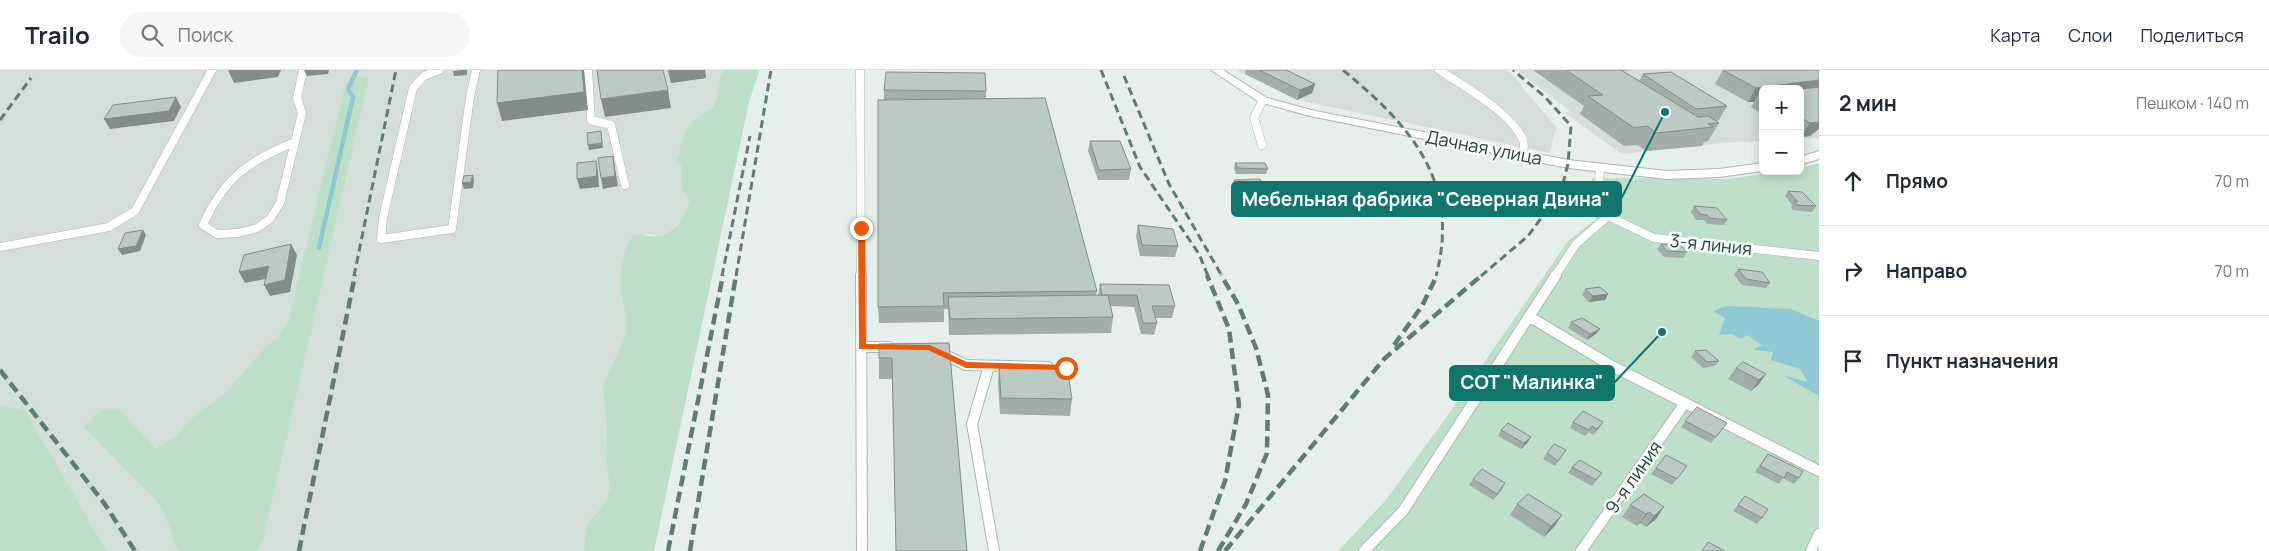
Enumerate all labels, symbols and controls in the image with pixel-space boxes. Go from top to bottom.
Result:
search box [120,12,470,57]
text: Trailo [25,18,90,51]
icon: search [138,21,166,49]
text: Поиск [178,22,233,48]
text: Карта [1990,23,2040,47]
text: Слои [2068,23,2112,47]
text: Поделиться [2140,23,2244,47]
map controls [1759,85,1804,175]
button: + [1759,85,1804,130]
text: 2 мин [1839,89,1897,117]
text: Пешком · 140 m [2136,92,2249,114]
street label: Дачная улица [1424,124,1544,170]
button: − [1759,130,1804,175]
icon: ahead [1839,167,1867,195]
text: Прямо [1886,168,1948,194]
text: 70 m [2214,170,2249,192]
callout: Мебельная фабрика "Северная Двина" [1232,182,1621,216]
text: Мебельная фабрика "Северная Двина" [1242,186,1610,212]
route end [850,217,873,240]
street label: 3-я линия [1669,228,1753,260]
icon: right [1839,257,1867,285]
text: Направо [1886,258,1967,284]
text: 70 m [2214,260,2249,282]
icon: arrive [1839,347,1867,375]
text: Пункт назначения [1886,348,2059,374]
route start [1055,357,1078,380]
callout: СОТ "Малинка" [1450,366,1614,400]
text: СОТ "Малинка" [1460,369,1604,395]
street label: 9-я линия [1599,436,1667,518]

